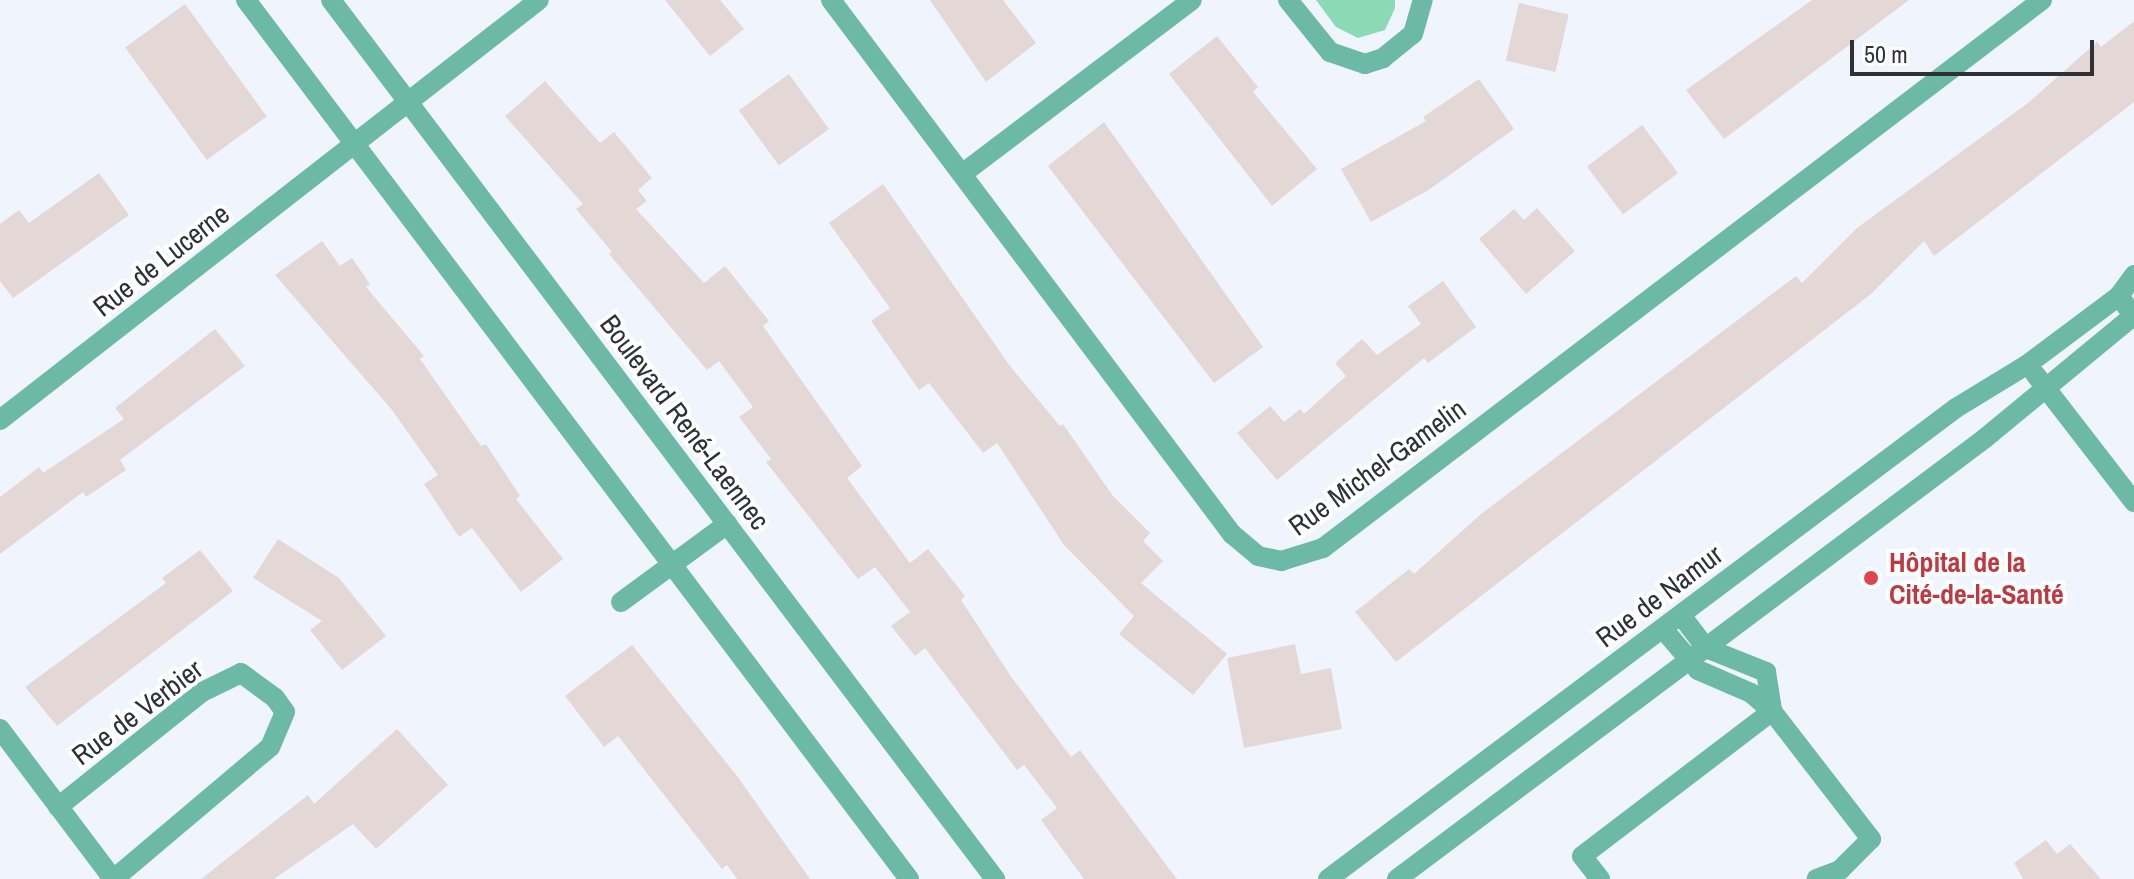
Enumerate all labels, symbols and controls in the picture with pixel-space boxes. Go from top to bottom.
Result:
scale bar [1854,24,2098,74]
text: 50 m [1864,38,1908,70]
street label: Rue de Lucerne [86,196,236,324]
street label: Boulevard René-Laennec [593,308,777,536]
street label: Rue Michel-Gamelin [1282,392,1472,542]
street label: Rue de Namur [1589,538,1729,654]
place label: Hôpital de la Cité-de-la-Santé [1889,545,2064,611]
marker: Hôpital de la Cité-de-la-Santé [1860,567,1882,589]
street label: Rue de Verbier [65,652,209,772]

